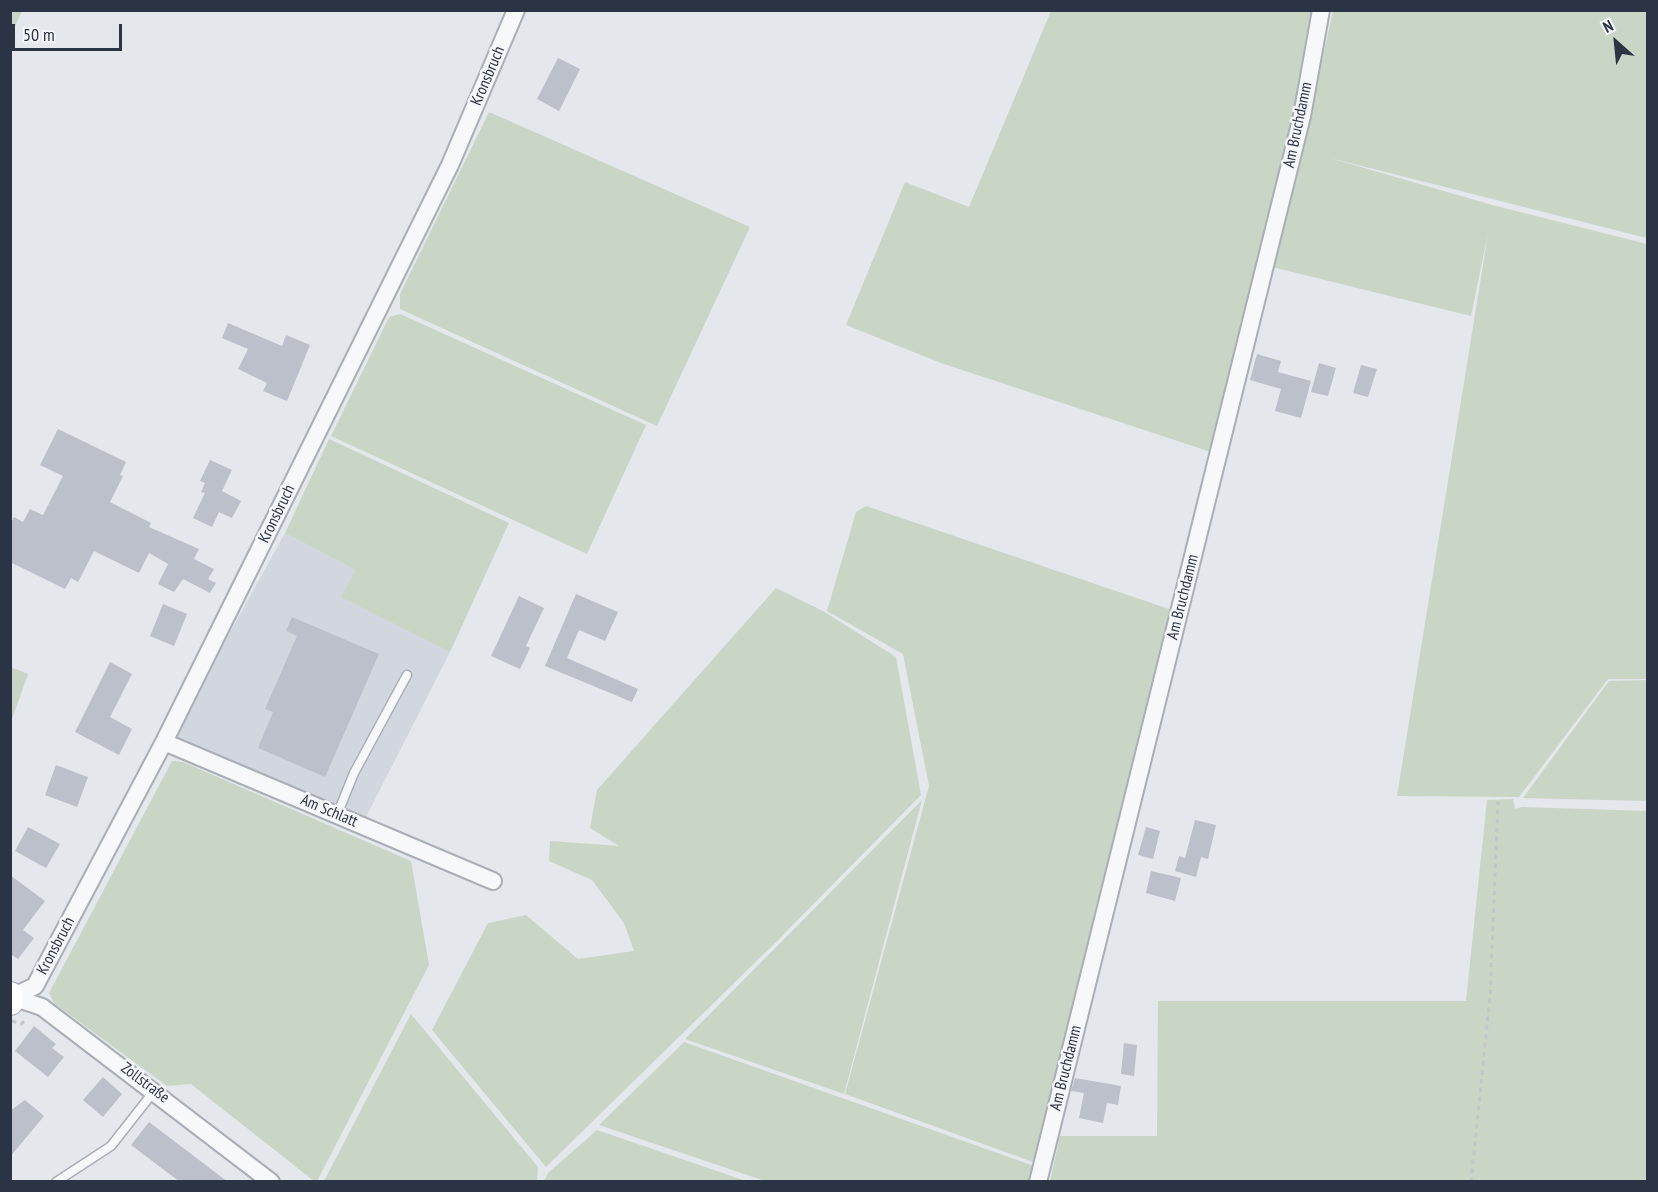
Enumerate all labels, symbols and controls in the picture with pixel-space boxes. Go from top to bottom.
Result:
scale bar [15,12,124,50]
north arrow [1586,12,1646,72]
text: N [1599,15,1616,37]
text: 50 m [23,23,55,46]
street label: Kronsbruch [467,44,509,108]
street label: Am Bruchdamm [1280,80,1316,170]
street label: Kronsbruch [255,482,299,546]
street label: Am Bruchdamm [1163,552,1203,642]
street label: Am Schlatt [298,790,360,832]
street label: Kronsbruch [33,914,79,978]
street label: Am Bruchdamm [1046,1023,1086,1113]
street label: Zollstraße [117,1059,173,1107]

